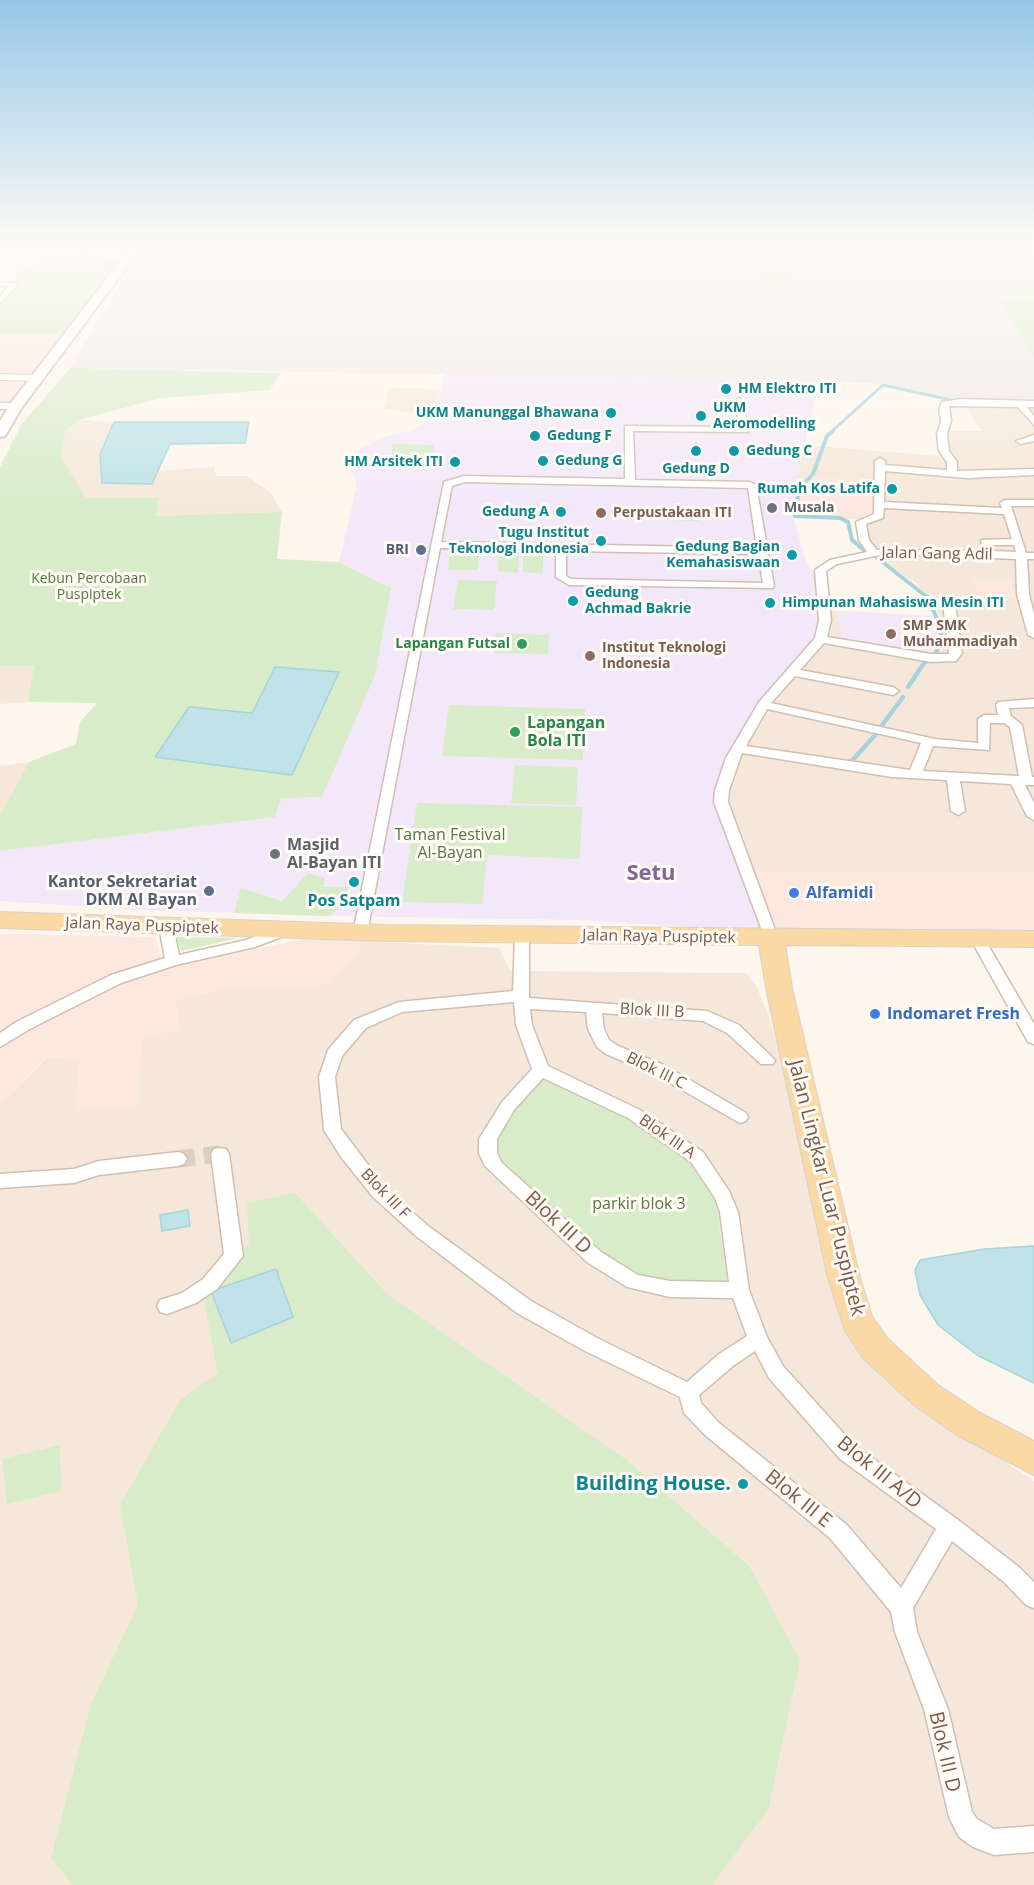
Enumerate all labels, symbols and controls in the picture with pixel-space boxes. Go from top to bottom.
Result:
place label: HM Elektro ITI [738,381,837,397]
marker: HM Elektro ITI [719,382,733,396]
place label: UKM Aeromodelling [713,400,815,432]
place label: UKM Manunggal Bhawana [416,405,599,421]
marker: UKM Manunggal Bhawana [604,406,618,420]
marker: UKM Aeromodelling [694,409,708,423]
place label: Gedung F [547,428,612,444]
marker: Gedung F [528,429,542,443]
place label: Gedung C [746,443,812,459]
marker: Gedung D [689,444,703,458]
marker: Gedung C [727,444,741,458]
place label: Gedung G [555,453,622,469]
place label: HM Arsitek ITI [344,454,443,470]
marker: Gedung G [536,454,550,468]
marker: HM Arsitek ITI [448,455,462,469]
place label: Gedung D [662,461,730,477]
place label: Rumah Kos Latifa [757,481,880,497]
marker: Rumah Kos Latifa [885,482,899,496]
place label: Musala [784,500,835,516]
marker: Musala [765,501,779,515]
place label: Gedung A [482,504,549,520]
marker: Gedung A [554,505,568,519]
place label: Perpustakaan ITI [613,505,732,521]
marker: Perpustakaan ITI [594,506,608,520]
place label: Tugu Institut Teknologi Indonesia [449,525,589,558]
marker: Tugu Institut Teknologi Indonesia [594,534,608,548]
place label: Gedung Bagian Kemahasiswaan [666,539,780,572]
place label: BRI [386,542,409,558]
marker: BRI [414,543,428,557]
street label: Jalan Gang Adil [881,543,993,565]
marker: Gedung Bagian Kemahasiswaan [785,548,799,562]
park label: Kebun Percobaan Puspiptek [31,571,147,604]
place label: Gedung Achmad Bakrie [585,585,691,618]
marker: Gedung Achmad Bakrie [566,594,580,608]
place label: Himpunan Mahasiswa Mesin ITI [782,595,1004,611]
marker: Himpunan Mahasiswa Mesin ITI [763,596,777,610]
place label: SMP SMK Muhammadiyah [903,618,1018,650]
marker: SMP SMK Muhammadiyah [884,627,898,641]
place label: Lapangan Futsal [395,636,510,652]
marker: Lapangan Futsal [515,637,529,651]
place label: Institut Teknologi Indonesia [602,640,726,672]
marker: Institut Teknologi Indonesia [583,649,597,663]
place label: Lapangan Bola ITI [527,713,605,751]
marker: Lapangan Bola ITI [508,725,522,739]
park label: Taman Festival Al-Bayan [395,825,505,863]
place label: Masjid Al-Bayan ITI [287,835,382,873]
marker: Masjid Al-Bayan ITI [268,847,282,861]
district label: Setu [626,861,676,887]
place label: Kantor Sekretariat DKM Al Bayan [48,872,197,910]
marker: Pos Satpam [347,875,361,889]
place label: Alfamidi [806,883,873,903]
marker: Kantor Sekretariat DKM Al Bayan [202,884,216,898]
marker: Alfamidi [787,886,801,900]
place label: Pos Satpam [308,891,400,911]
street label: Jalan Raya Puspiptek [65,914,219,938]
street label: Jalan Raya Puspiptek [582,926,736,948]
street label: Blok III B [619,1000,685,1022]
place label: Indomaret Fresh [887,1004,1020,1024]
marker: Indomaret Fresh [868,1007,882,1021]
street label: Blok III C [623,1048,689,1094]
street label: Jalan Lingkar Luar Puspiptek [783,1057,869,1319]
street label: Blok III A [635,1111,699,1163]
street label: Blok III F [356,1165,414,1223]
street label: Blok III D [520,1186,596,1260]
park label: parkir blok 3 [592,1194,686,1214]
street label: Blok III A/D [832,1432,926,1514]
street label: Blok III E [760,1465,836,1533]
place label: Building House. [576,1472,731,1496]
marker: Building House. [736,1477,750,1491]
street label: Blok III D [923,1709,965,1795]

